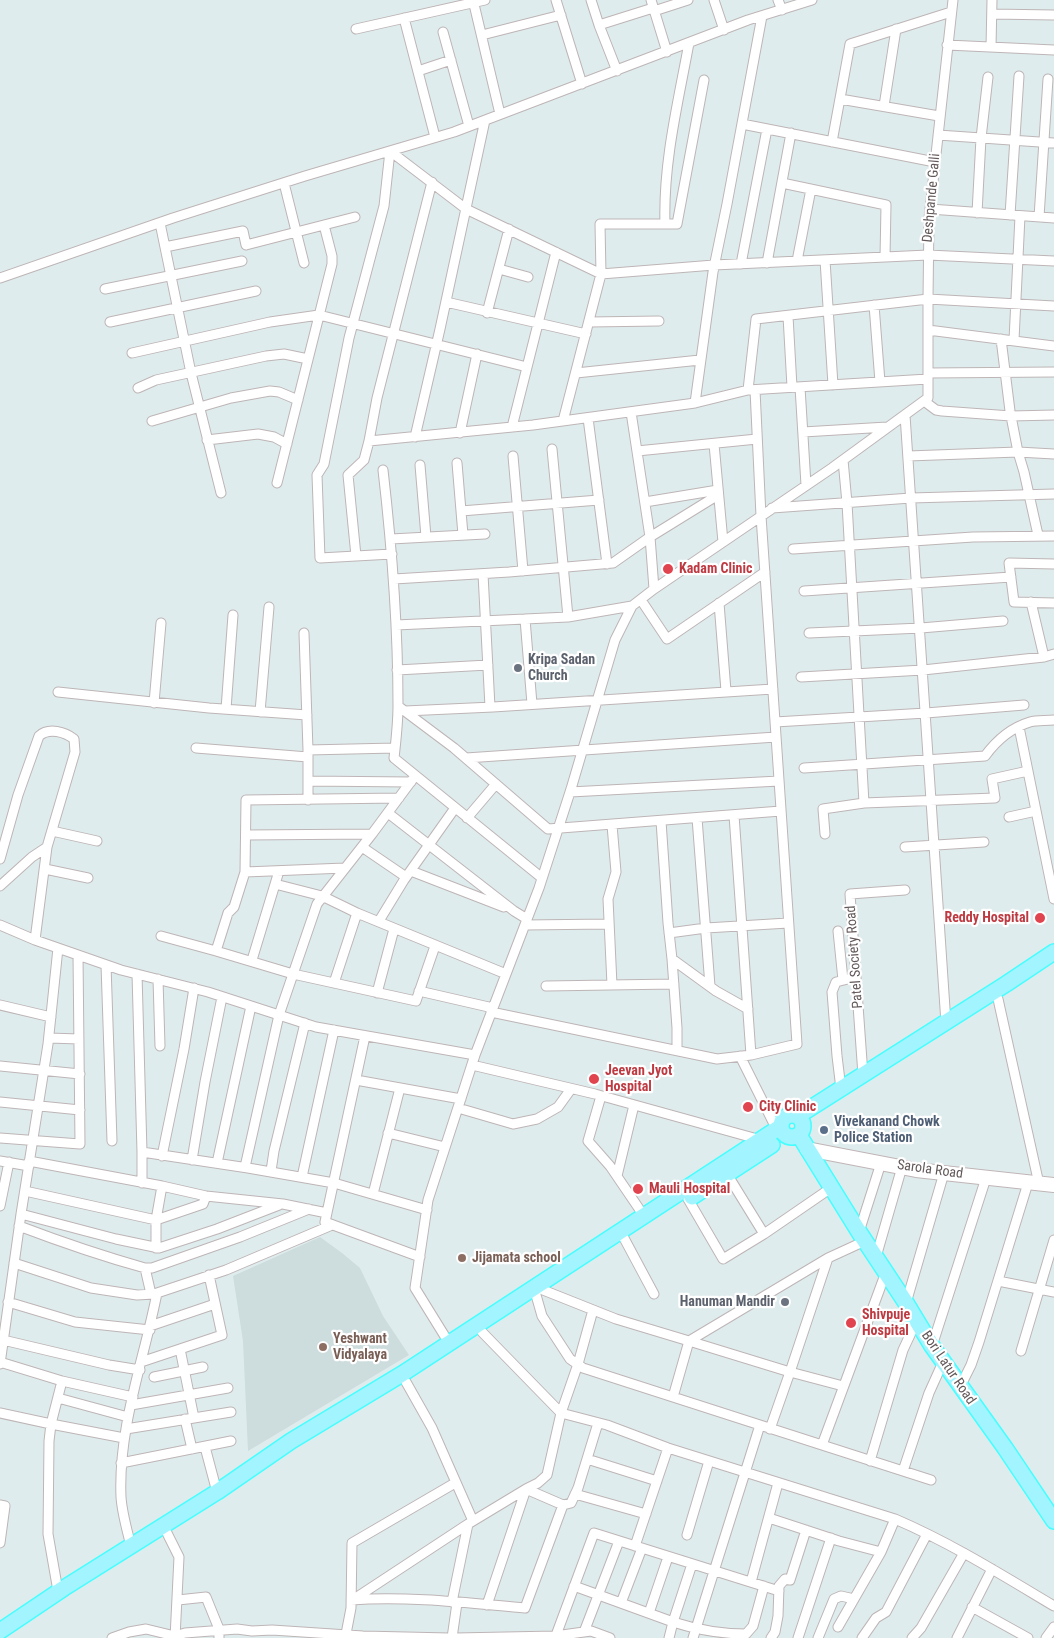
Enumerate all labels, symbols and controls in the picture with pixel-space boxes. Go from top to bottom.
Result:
street label: Deshpande Galli [920,153,944,243]
place label: Kadam Clinic [679,561,752,577]
marker: Kadam Clinic [661,562,675,576]
place label: Kripa Sadan Church [528,652,595,684]
marker: Kripa Sadan Church [512,662,524,674]
street label: Patel Society Road [843,905,867,1009]
place label: Reddy Hospital [944,910,1029,926]
marker: Reddy Hospital [1033,911,1047,925]
place label: Jeevan Jyot Hospital [605,1063,672,1096]
marker: Jeevan Jyot Hospital [587,1072,601,1086]
place label: City Clinic [759,1099,816,1115]
marker: City Clinic [741,1100,755,1114]
place label: Vivekanand Chowk Police Station [834,1114,940,1146]
marker: Vivekanand Chowk Police Station [818,1124,830,1136]
street label: Sarola Road [896,1157,964,1183]
place label: Mauli Hospital [649,1181,730,1197]
marker: Mauli Hospital [631,1182,645,1196]
place label: Jijamata school [472,1250,561,1266]
marker: Jijamata school [456,1252,468,1264]
place label: Hanuman Mandir [680,1294,775,1310]
marker: Hanuman Mandir [779,1296,791,1308]
place label: Shivpuje Hospital [862,1307,910,1340]
marker: Shivpuje Hospital [844,1316,858,1330]
street label: Bori Latur Road [917,1328,979,1408]
place label: Yeshwant Vidyalaya [333,1331,387,1364]
marker: Yeshwant Vidyalaya [317,1341,329,1353]

